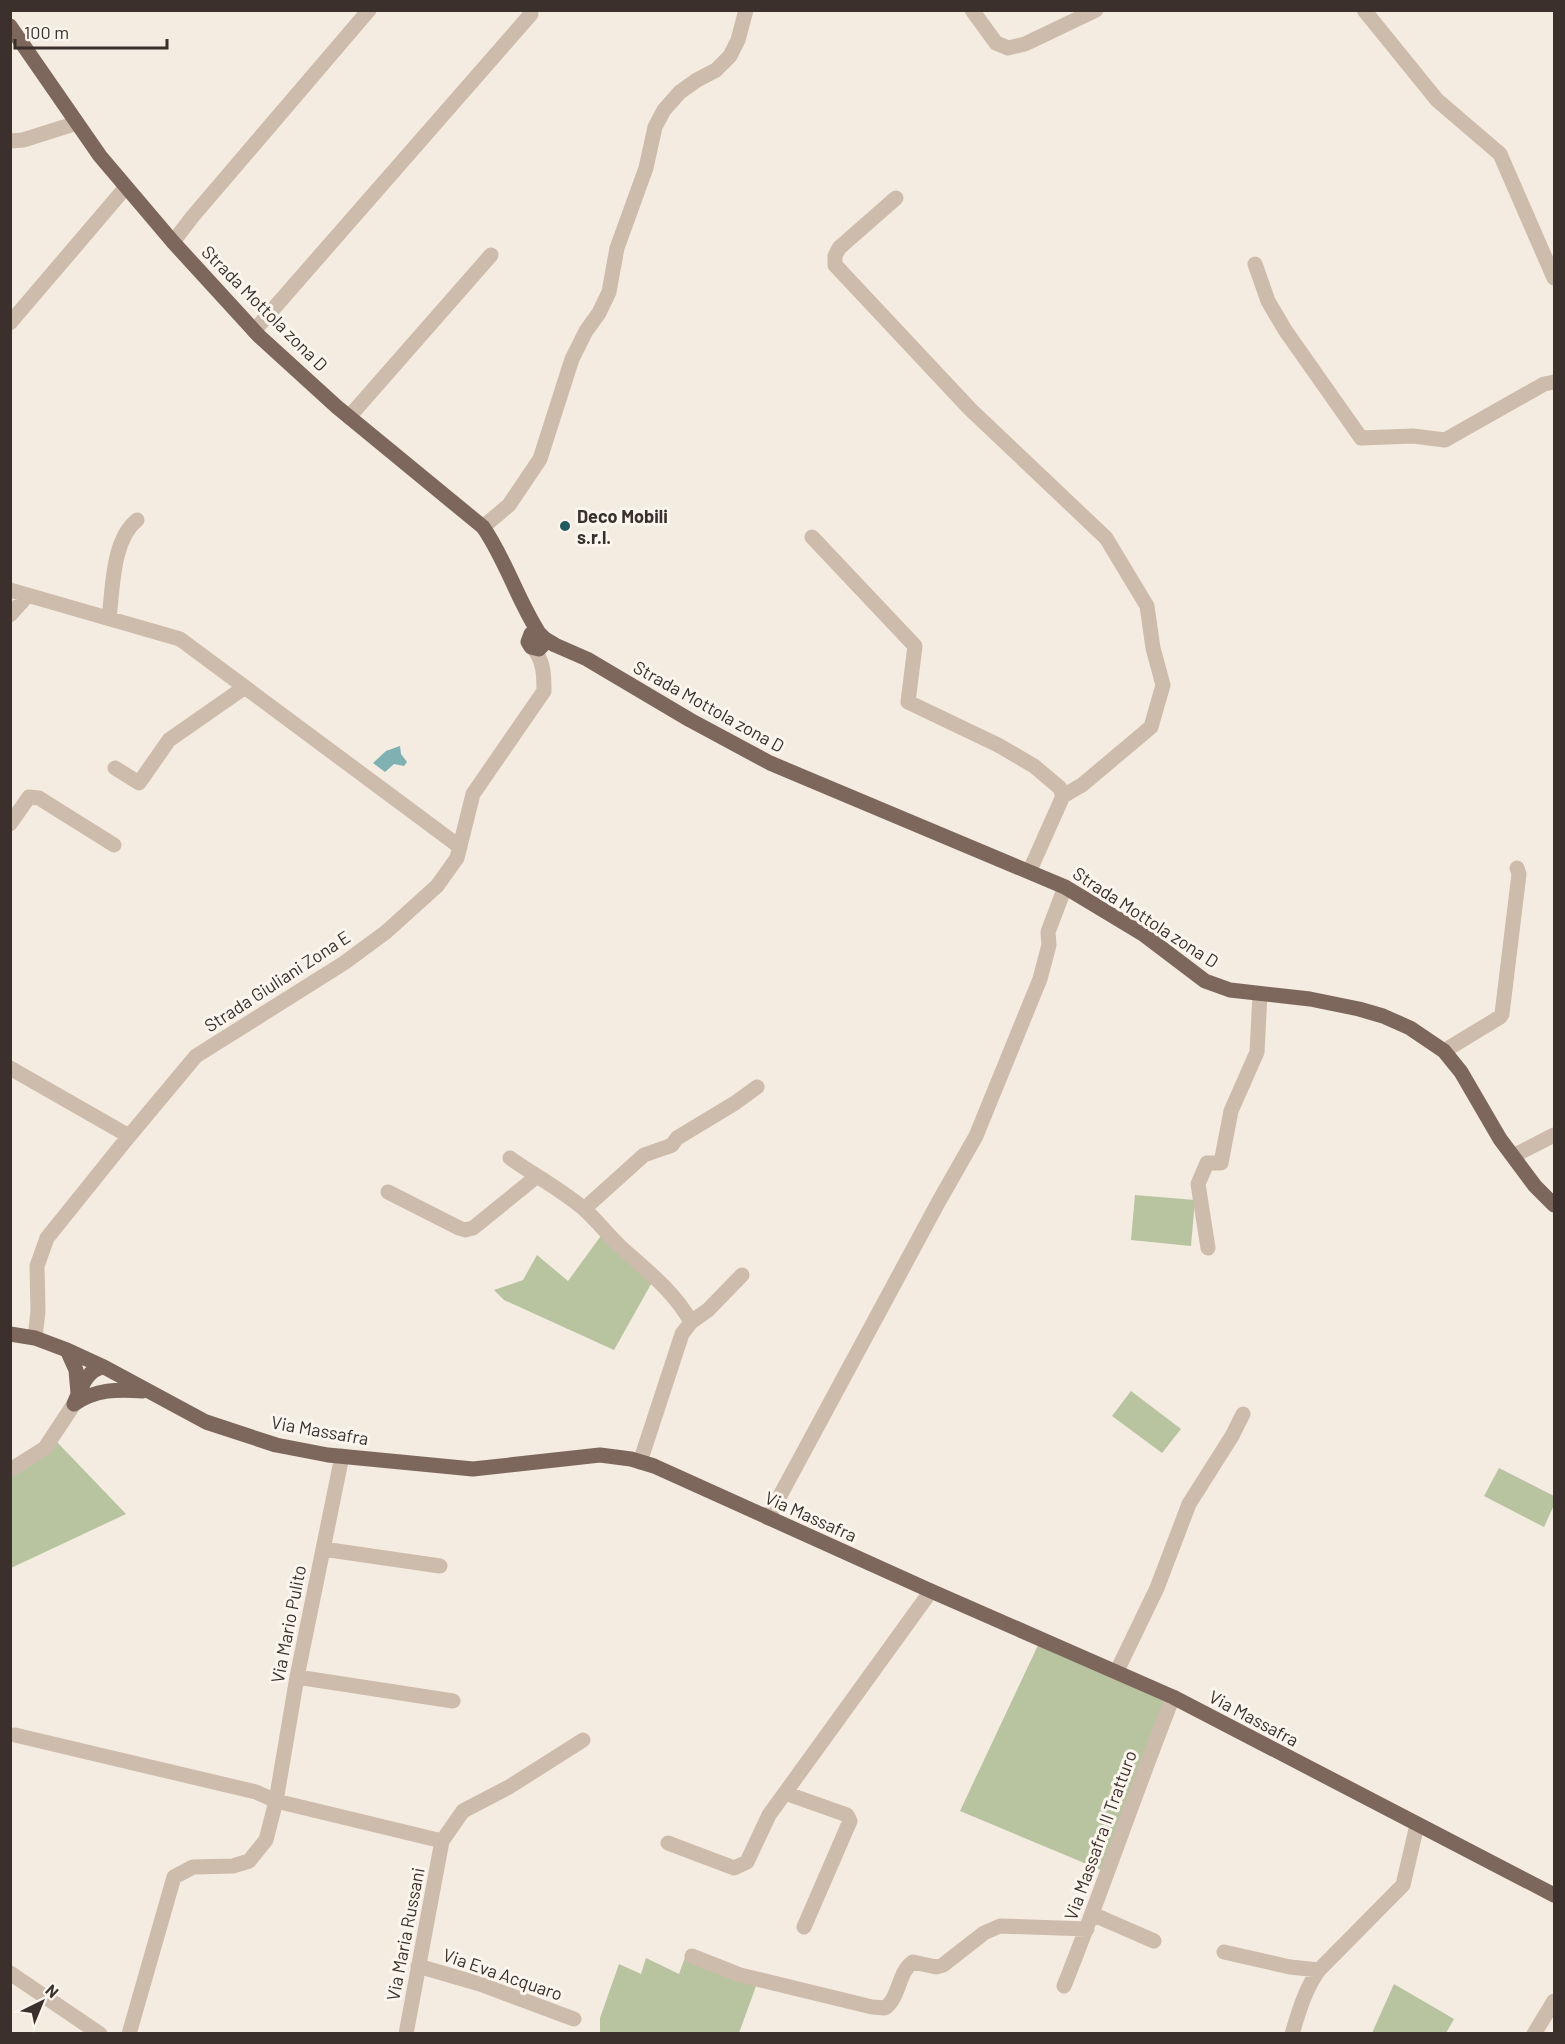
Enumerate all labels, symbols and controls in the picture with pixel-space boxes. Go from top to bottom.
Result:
scale bar [15,12,166,50]
text: 100 m [24,21,69,43]
street label: Strada Mottola zona D [197,240,333,376]
place label: Deco Mobili s.r.l. [577,505,668,548]
marker: Deco Mobili s.r.l. [558,519,572,533]
street label: Strada Mottola zona D [630,655,788,757]
street label: Strada Mottola zona D [1069,862,1223,972]
street label: Strada Giuliani Zona E [200,926,354,1036]
street label: Via Massafra [270,1411,370,1449]
street label: Via Massafra [762,1486,860,1546]
street label: Via Mario Pulito [266,1563,310,1685]
street label: Via Massafra [1205,1685,1303,1751]
street label: Via Massafra II Tratturo [1059,1747,1141,1923]
street label: Via Maria Russani [381,1866,429,2002]
street label: Via Eva Acquaro [440,1943,566,2005]
north arrow [12,1972,72,2032]
text: N [42,1980,63,2001]

